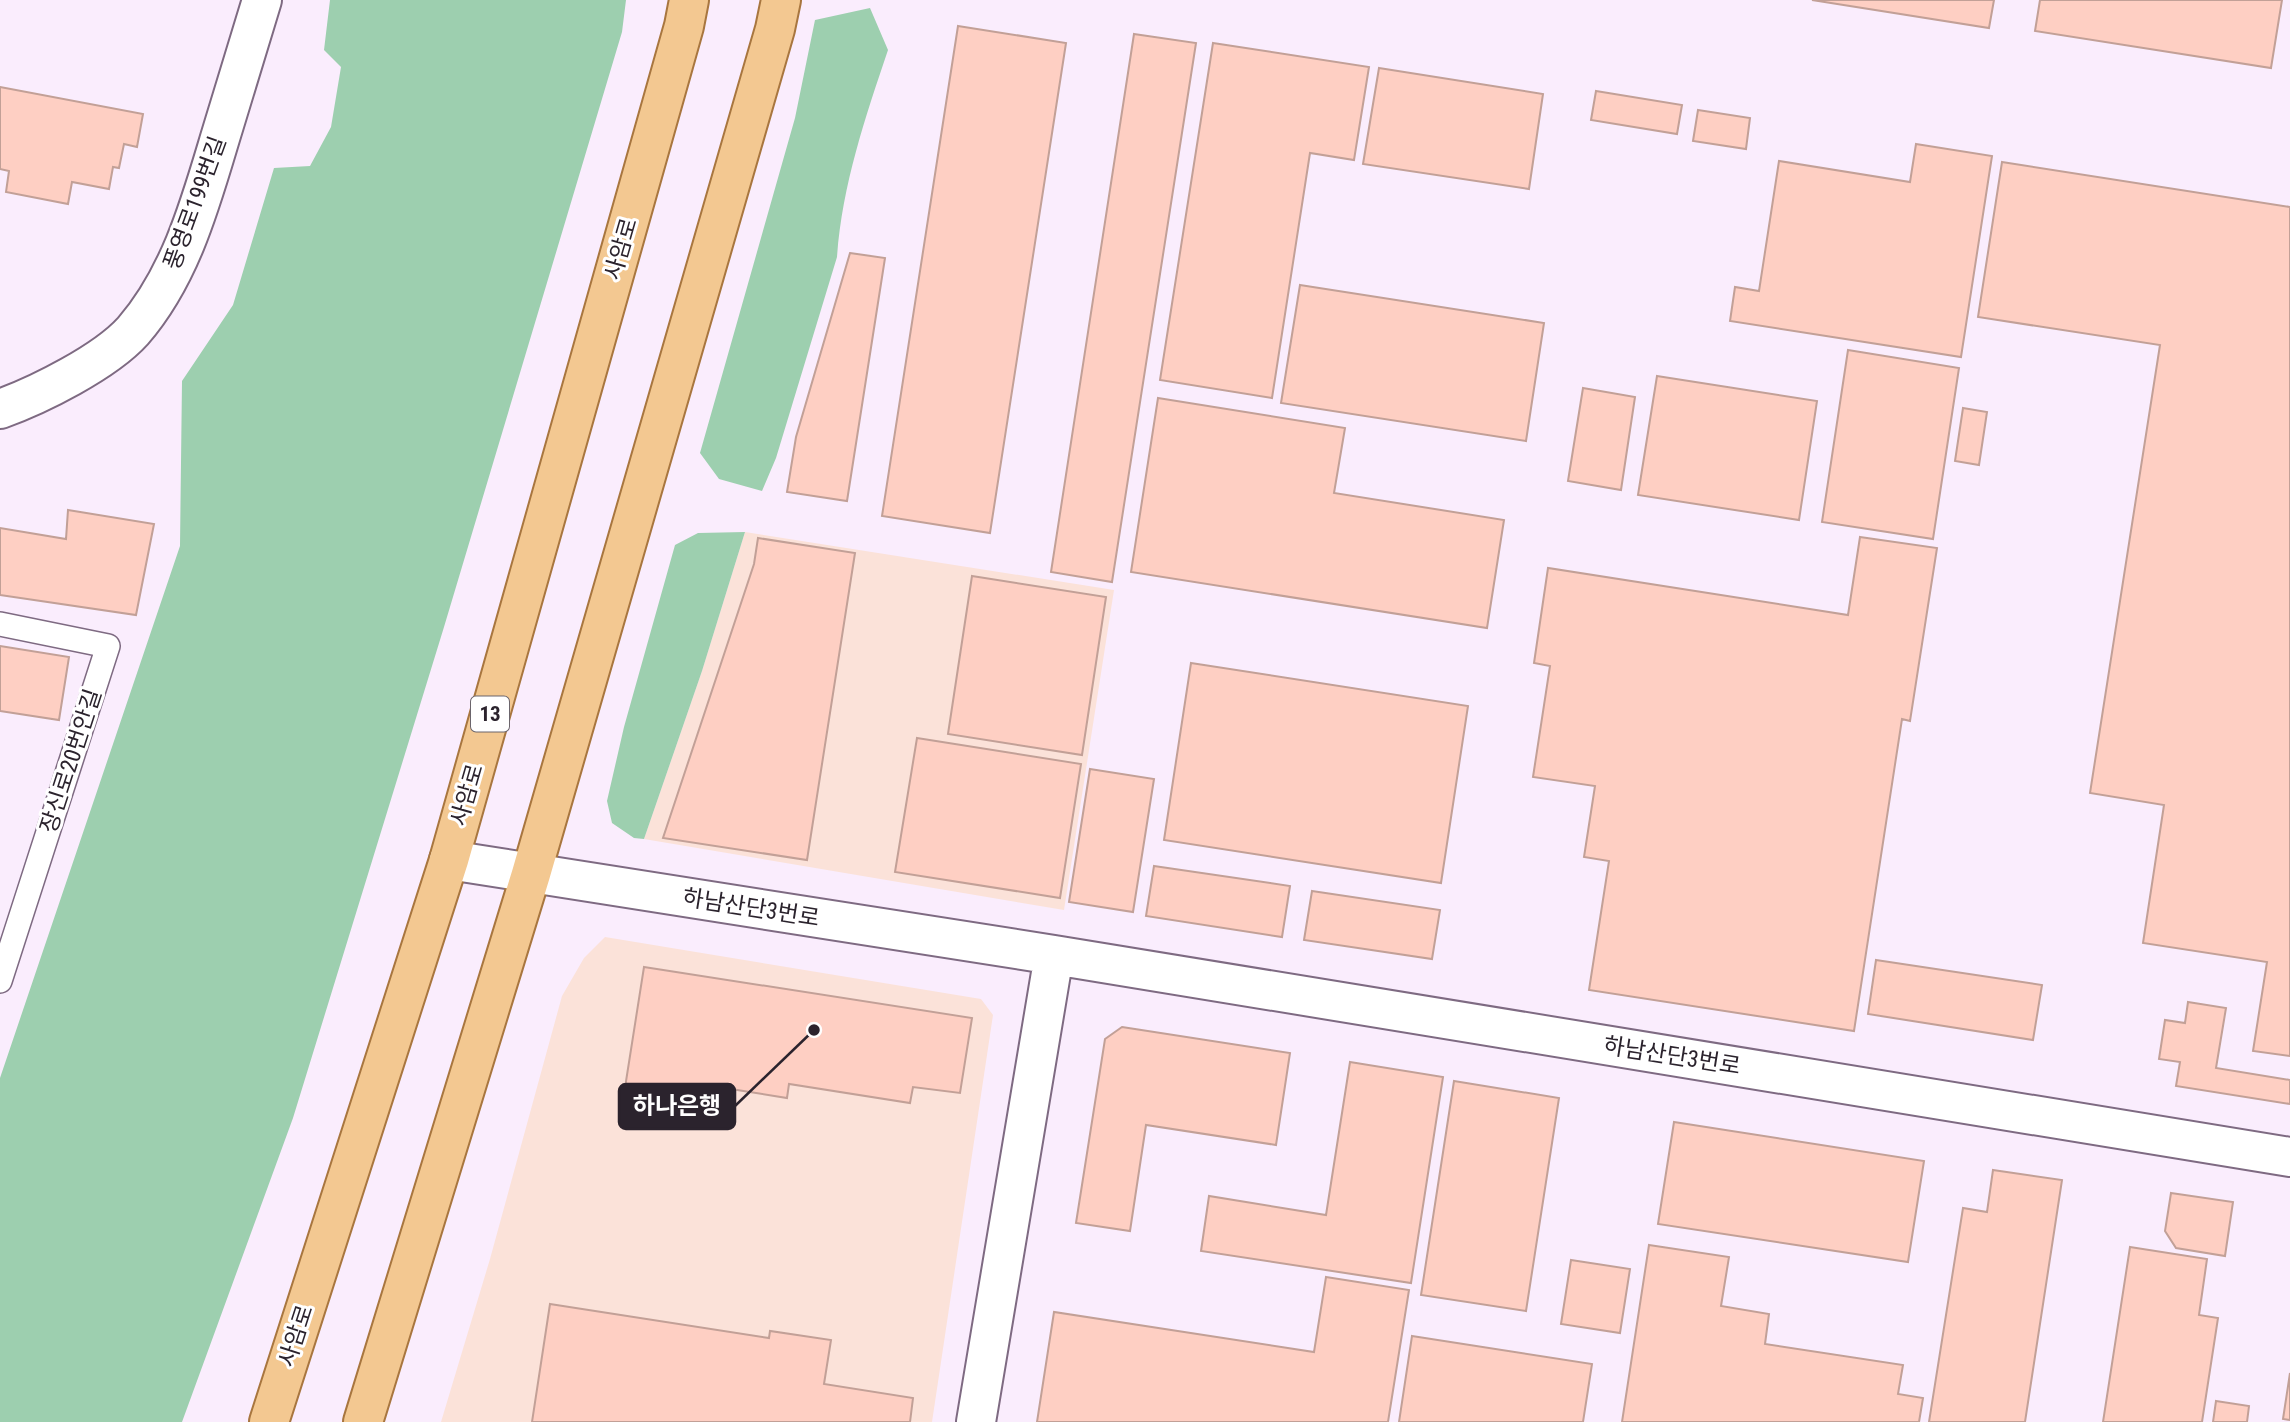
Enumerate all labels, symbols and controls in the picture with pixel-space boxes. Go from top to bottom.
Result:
street label: 풍영로199번길 [158,133,232,273]
street label: 사암로 [599,215,643,283]
street label: 장신로20번안길 [35,686,107,836]
road number: 13 [471,696,509,732]
street label: 사암로 [445,761,489,829]
street label: 하남산단3번로 [681,884,821,932]
street label: 하남산단3번로 [1602,1032,1742,1080]
callout: 하나은행 [619,1084,735,1129]
text: 하나은행 [633,1092,721,1120]
street label: 사암로 [273,1302,319,1370]

